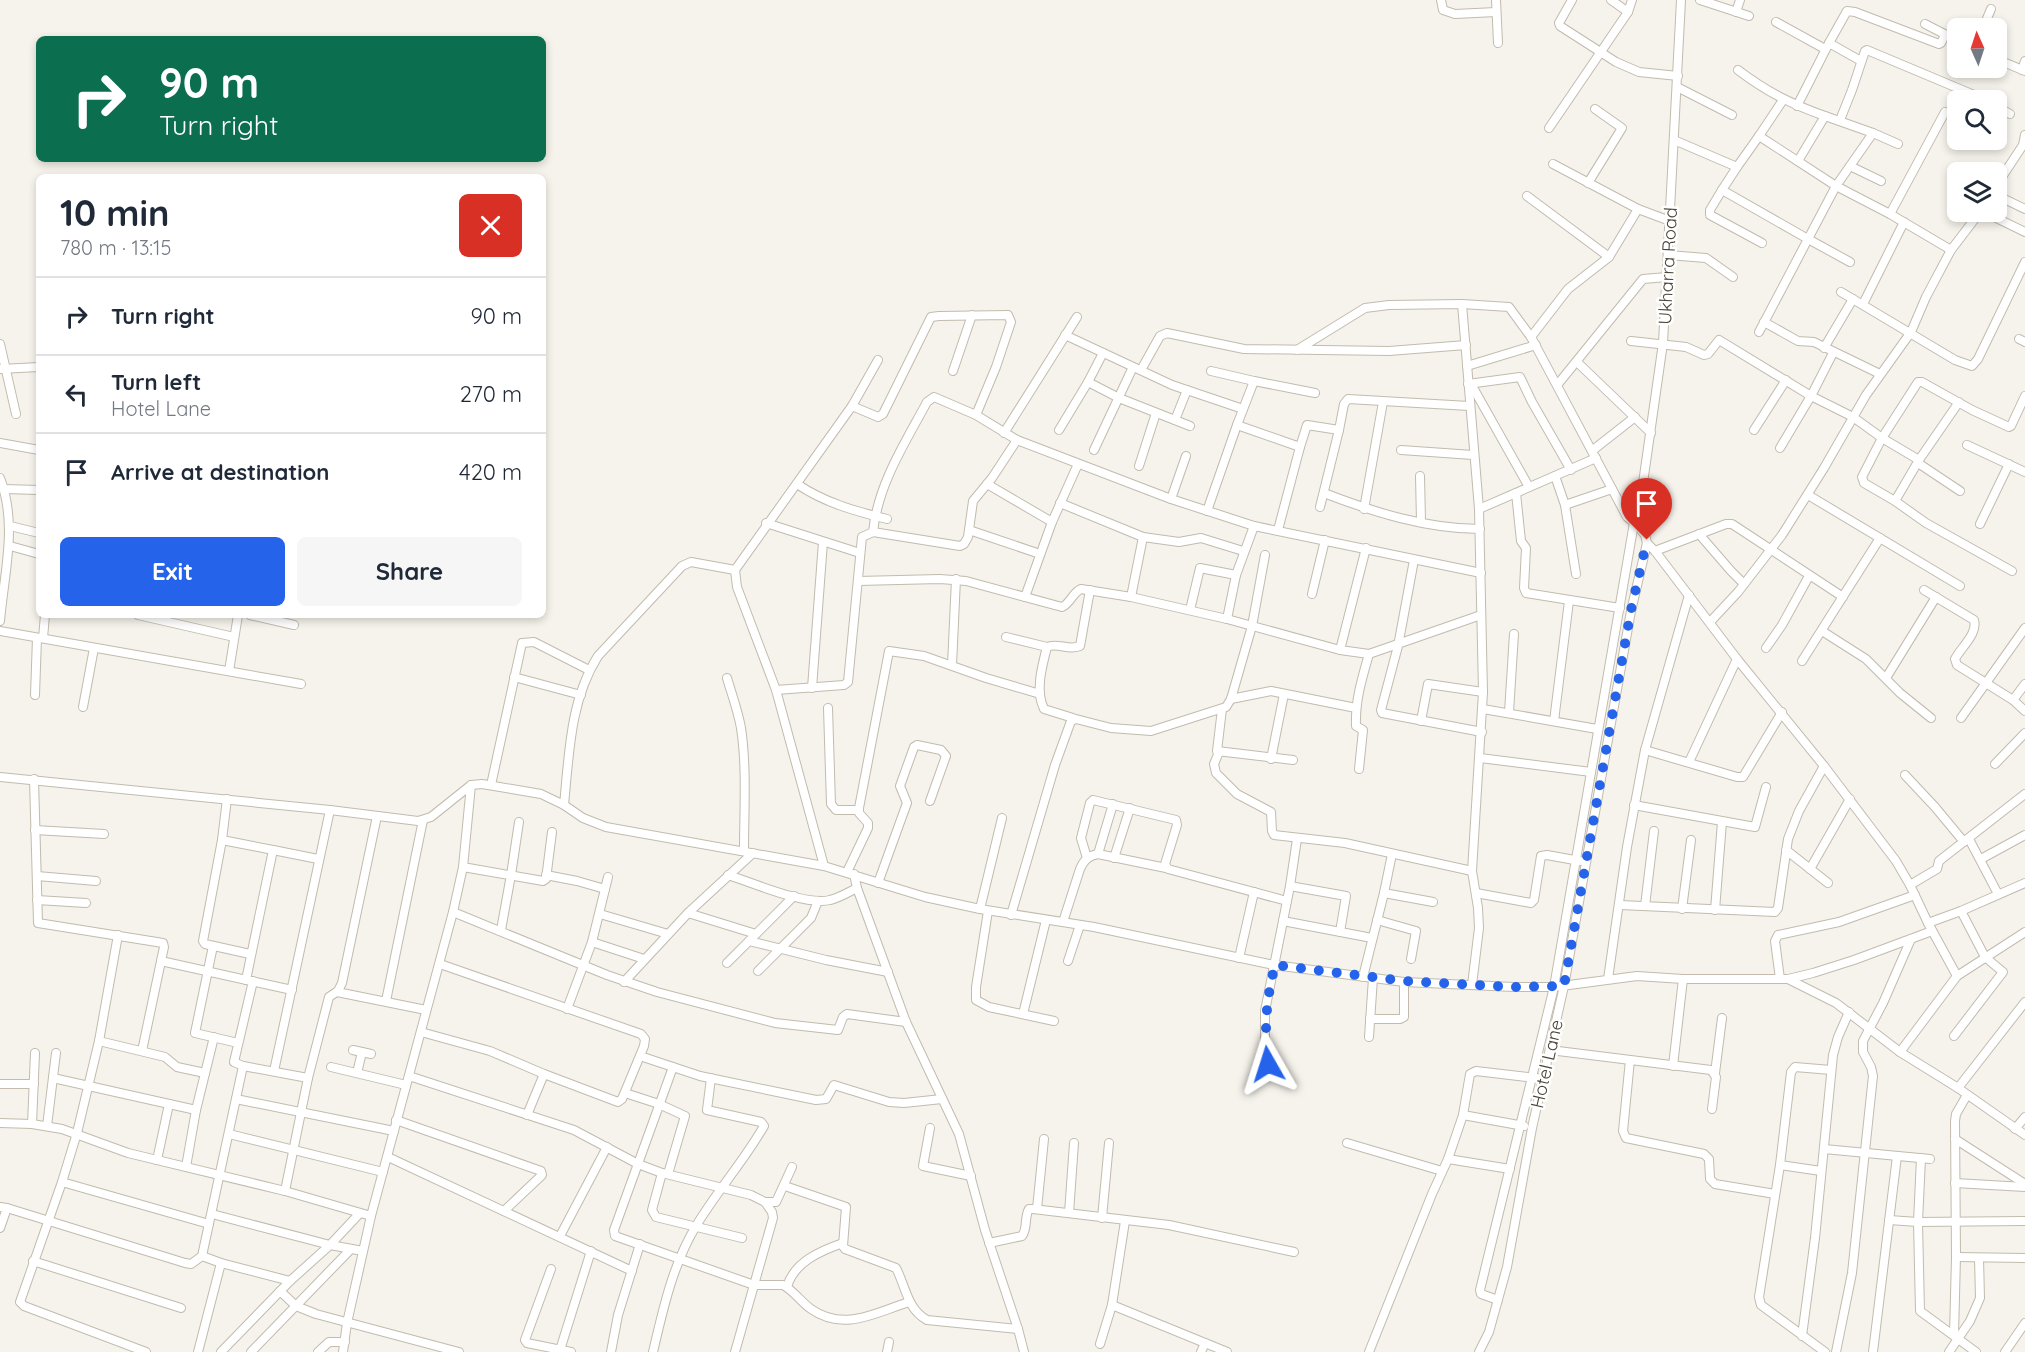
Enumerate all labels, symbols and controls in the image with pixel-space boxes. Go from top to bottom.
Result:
north arrow [1947,18,2007,78]
map controls [1947,18,2007,222]
text: 90 m [159,56,259,109]
icon: right [60,60,138,138]
button: search [1947,90,2007,150]
text: Turn right [159,108,278,142]
button: layers [1947,162,2007,222]
text: 10 min [60,190,169,235]
button: close [459,194,522,257]
street label: Ukharra Road [1653,207,1682,325]
text: 780 m · 13:15 [60,235,171,260]
icon: right [60,300,93,333]
text: Turn right [111,302,215,330]
text: 90 m [471,302,522,330]
text: Turn left [111,368,201,396]
icon: left [60,378,93,411]
text: 270 m [460,380,522,408]
text: Hotel Lane [111,396,211,421]
icon: arrive [60,456,93,489]
text: Arrive at destination [111,458,329,486]
text: 420 m [459,458,522,486]
pin [1621,478,1672,540]
icon: arrive [1630,487,1663,520]
button: Exit [60,537,285,606]
button: Share [297,537,522,606]
street label: Hotel Lane [1525,1017,1568,1110]
position arrow [1236,1032,1300,1096]

